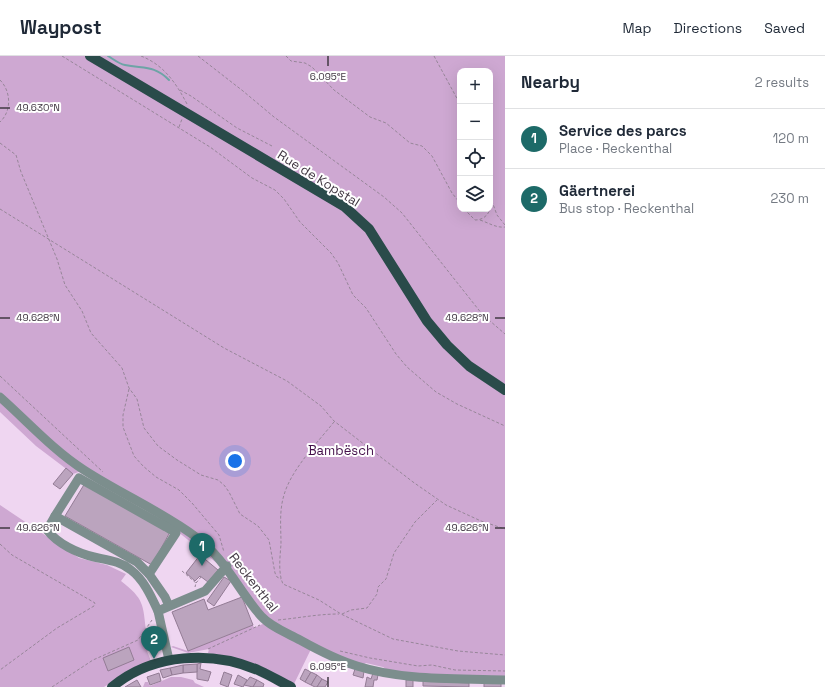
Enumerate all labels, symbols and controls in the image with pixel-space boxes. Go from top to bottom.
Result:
text: Waypost [20,15,102,40]
text: Map [622,19,652,37]
text: Directions [674,19,742,37]
text: Saved [764,19,805,37]
map controls [457,68,493,212]
button: + [457,68,493,104]
text: 6.095°E [310,70,347,83]
text: Nearby [521,71,580,93]
text: 2 results [755,74,809,91]
text: 49.630°N [16,101,60,114]
button: − [457,104,493,140]
text: Service des parcs [559,121,687,140]
text: 1 [531,130,537,147]
text: 120 m [773,130,809,147]
button: locate [457,140,493,176]
text: Place · Reckenthal [559,140,672,157]
street label: Rue de Kopstal [274,146,363,211]
button: layers [457,176,493,212]
text: Gäertnerei [559,181,635,200]
text: 2 [530,190,538,207]
text: 230 m [771,190,809,207]
text: Bus stop · Reckenthal [559,200,694,217]
text: 49.628°N [16,311,60,324]
text: 49.628°N [445,311,489,324]
park label: Bambësch [308,442,374,459]
your location [225,451,245,471]
text: 49.626°N [16,521,60,534]
text: 49.626°N [445,521,489,534]
pin: 1 [189,533,215,566]
street label: Reckenthal [225,549,282,615]
pin: 2 [141,626,167,659]
text: 6.095°E [310,660,347,673]

